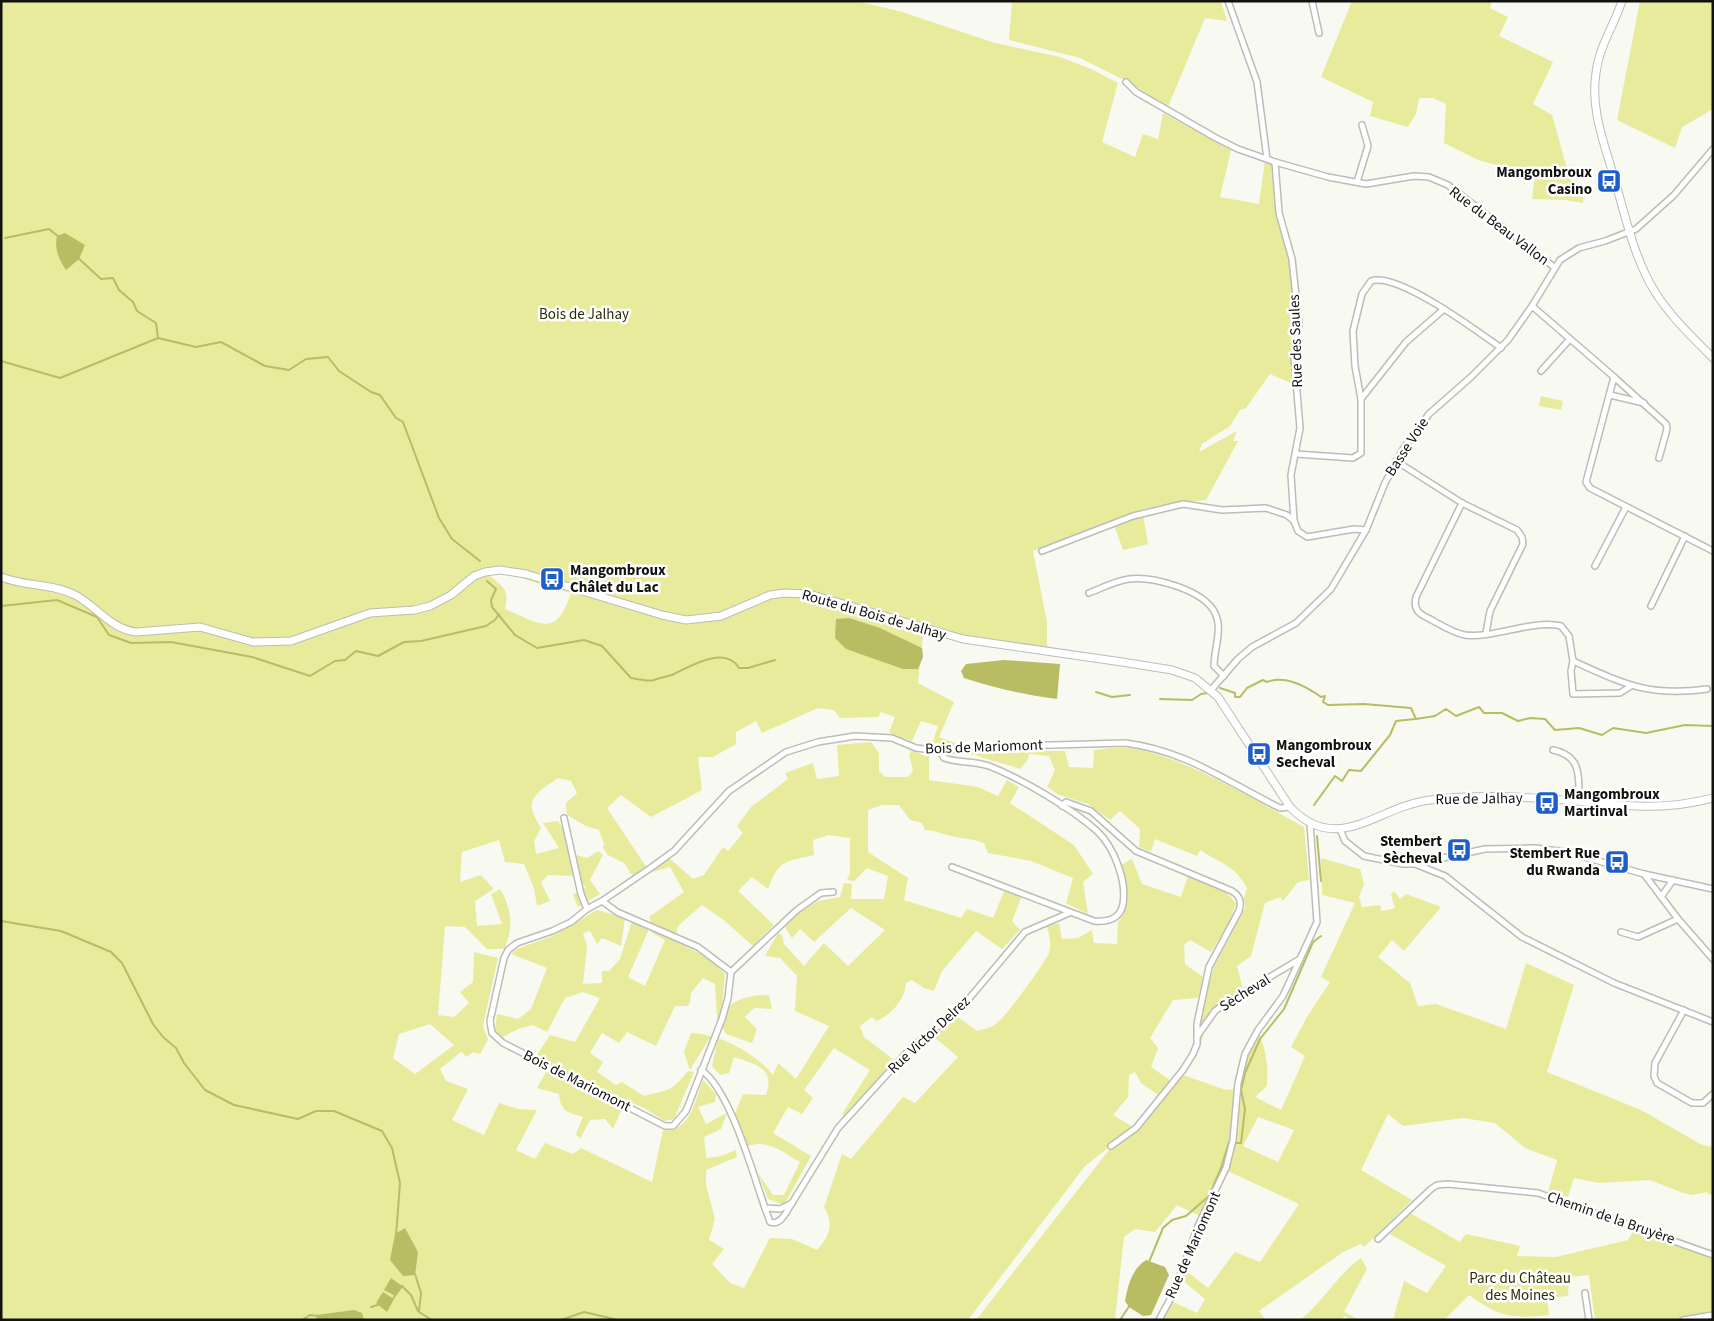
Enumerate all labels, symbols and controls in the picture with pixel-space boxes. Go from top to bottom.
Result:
place label: Mangombroux Casino [1496,162,1592,200]
bus stop icon: Mangombroux Casino [1596,168,1622,194]
street label: Rue du Beau Vallon [1445,181,1553,271]
street label: Rue des Saules [1284,294,1308,388]
park label: Bois de Jalhay [539,304,629,325]
street label: Basse Voie [1380,414,1434,480]
place label: Mangombroux Châlet du Lac [570,560,666,598]
bus stop icon: Mangombroux Châlet du Lac [539,566,565,592]
street label: Route du Bois de Jalhay [799,584,949,646]
street label: Bois de Mariomont [925,734,1043,760]
place label: Mangombroux Secheval [1276,735,1372,773]
bus stop icon: Mangombroux Secheval [1246,741,1272,767]
place label: Mangombroux Martinval [1564,784,1660,822]
street label: Rue de Jalhay [1435,788,1523,810]
bus stop icon: Mangombroux Martinval [1534,790,1560,816]
place label: Stembert Sècheval [1380,831,1443,869]
bus stop icon: Stembert Sècheval [1446,837,1472,863]
place label: Stembert Rue du Rwanda [1509,843,1600,881]
bus stop icon: Stembert Rue du Rwanda [1604,849,1630,875]
street label: Sècheval [1216,969,1274,1017]
street label: Rue Victor Delrez [883,991,975,1079]
street label: Bois de Mariomont [520,1045,634,1117]
street label: Chemin de la Bruyère [1544,1186,1678,1250]
street label: Rue de Mariomont [1160,1188,1226,1302]
park label: Parc du Château des Moines [1469,1268,1571,1306]

